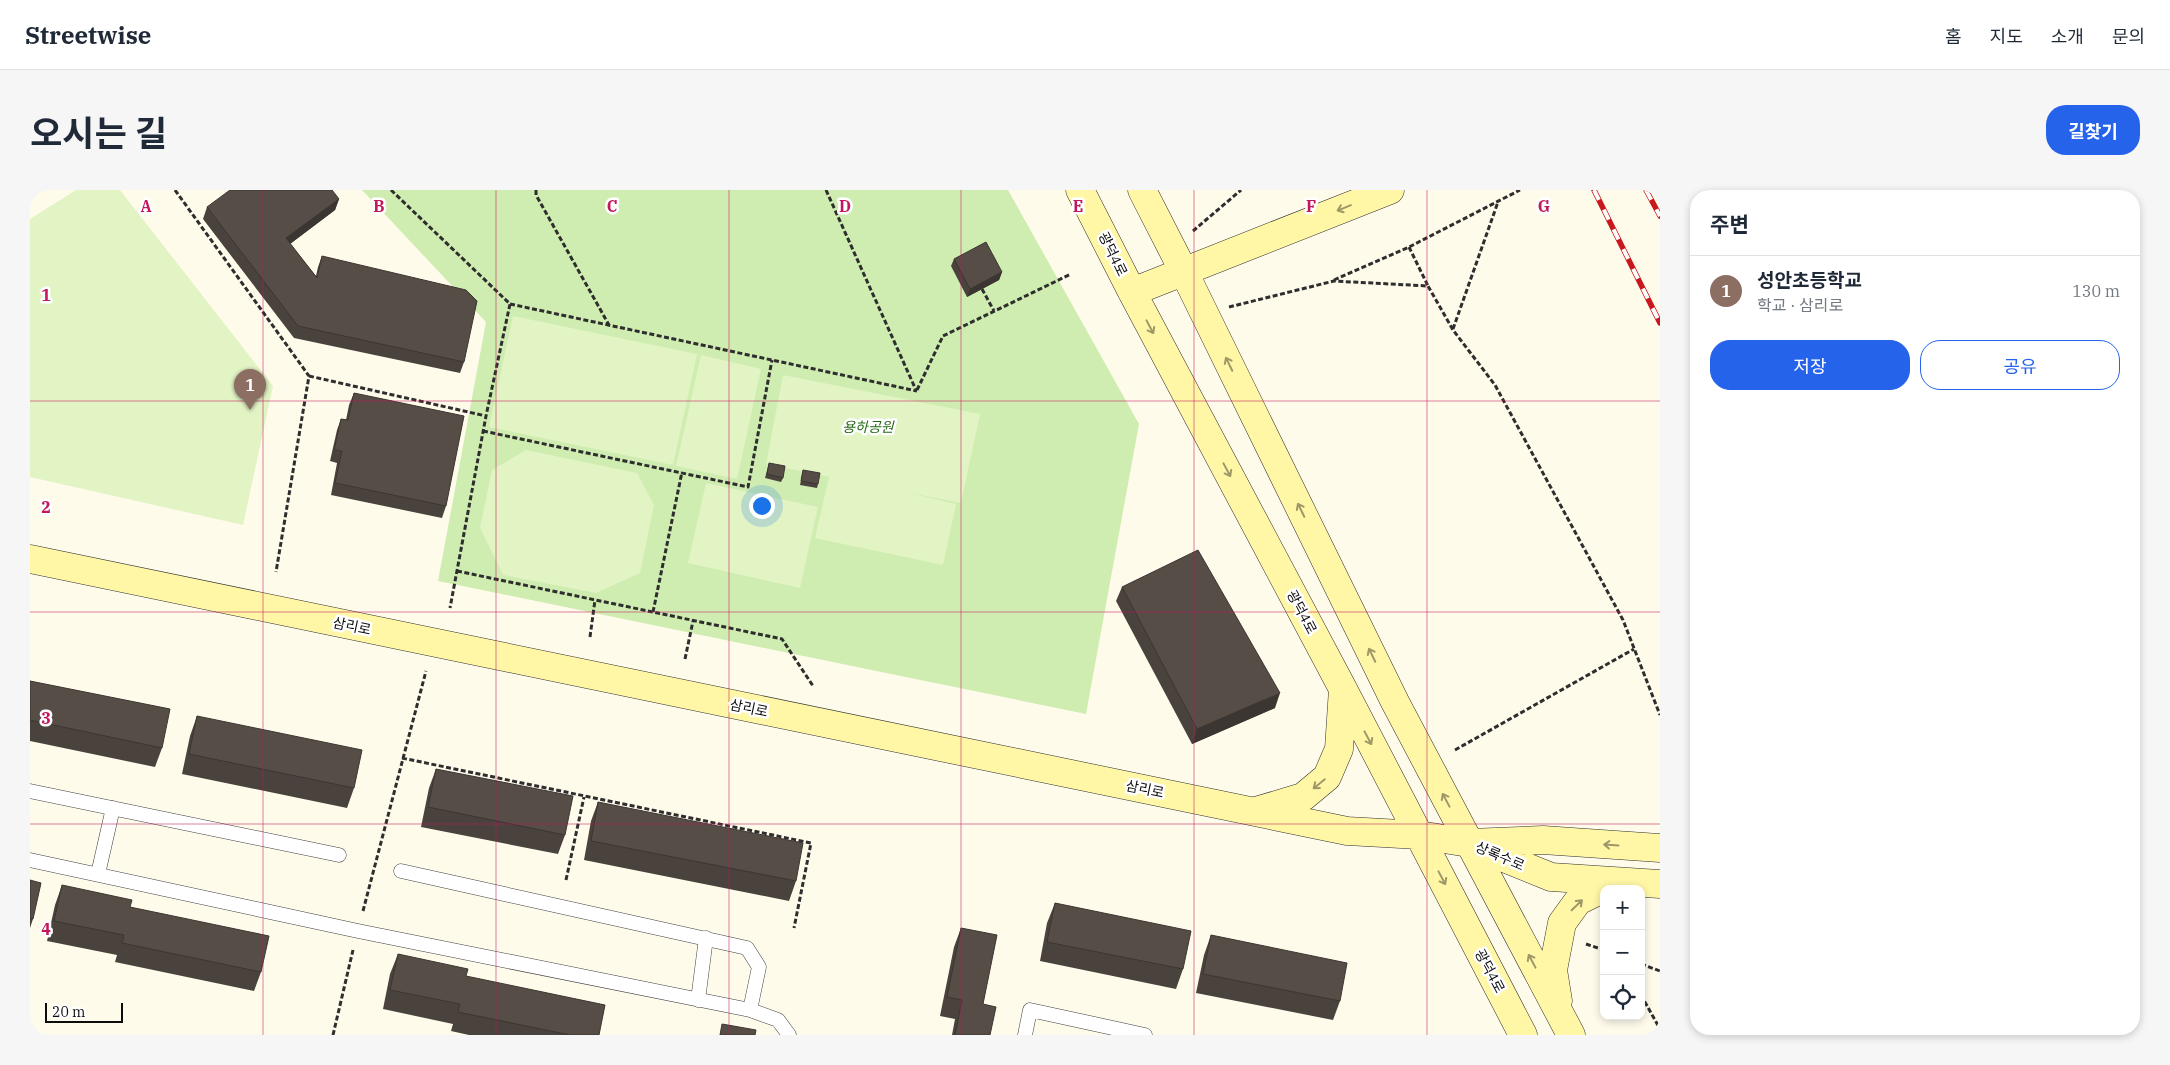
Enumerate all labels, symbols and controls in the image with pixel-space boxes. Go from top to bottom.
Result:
text: Streetwise [25,19,151,51]
text: 홈 [1945,25,1962,48]
text: 지도 [1990,25,2023,48]
text: 소개 [2051,25,2084,48]
text: 문의 [2112,25,2145,48]
button: 길찾기 [2046,105,2140,155]
text: 오시는 길 [30,110,167,156]
text: A [140,196,152,216]
text: B [373,196,385,216]
text: C [607,196,617,216]
text: D [839,196,851,216]
text: E [1073,196,1083,216]
text: F [1306,196,1316,216]
text: G [1538,196,1550,216]
one-way arrow [1337,204,1352,213]
text: 주변 [1710,210,1749,238]
street label: 광덕4로 [1095,229,1131,279]
text: 성안초등학교 [1757,268,1862,292]
text: 1 [1721,281,1731,301]
text: 130 m [2072,281,2120,301]
text: 1 [41,285,51,305]
text: 학교 · 삼리로 [1757,295,1843,315]
one-way arrow [1146,319,1155,334]
button: 저장 [1710,340,1910,390]
button: 공유 [1920,340,2120,390]
one-way arrow [1224,357,1233,372]
pin: 1 [234,369,266,410]
park label: 용하공원 [842,418,895,436]
one-way arrow [1222,463,1232,478]
your location [749,493,775,519]
text: 2 [41,497,51,517]
one-way arrow [1296,502,1306,517]
street label: 광덕4로 [1283,587,1321,637]
street label: 삼리로 [331,613,373,639]
one-way arrow [1367,648,1377,663]
street label: 삼리로 [728,695,770,721]
text: 3 [41,708,51,728]
one-way arrow [1363,730,1373,745]
street label: 삼리로 [1124,776,1166,802]
one-way arrow [1313,778,1326,789]
one-way arrow [1441,793,1450,808]
street label: 상록수로 [1473,838,1527,874]
one-way arrow [1604,840,1620,850]
one-way arrow [1438,870,1447,885]
map controls [1600,885,1645,1020]
button: + [1600,885,1645,930]
one-way arrow [1571,899,1583,911]
text: 4 [41,919,51,939]
button: − [1600,930,1645,975]
street label: 광덕4로 [1471,946,1509,996]
one-way arrow [1527,954,1536,969]
button: locate [1600,975,1645,1020]
scale bar [45,1000,122,1023]
text: 20 m [52,1003,85,1021]

